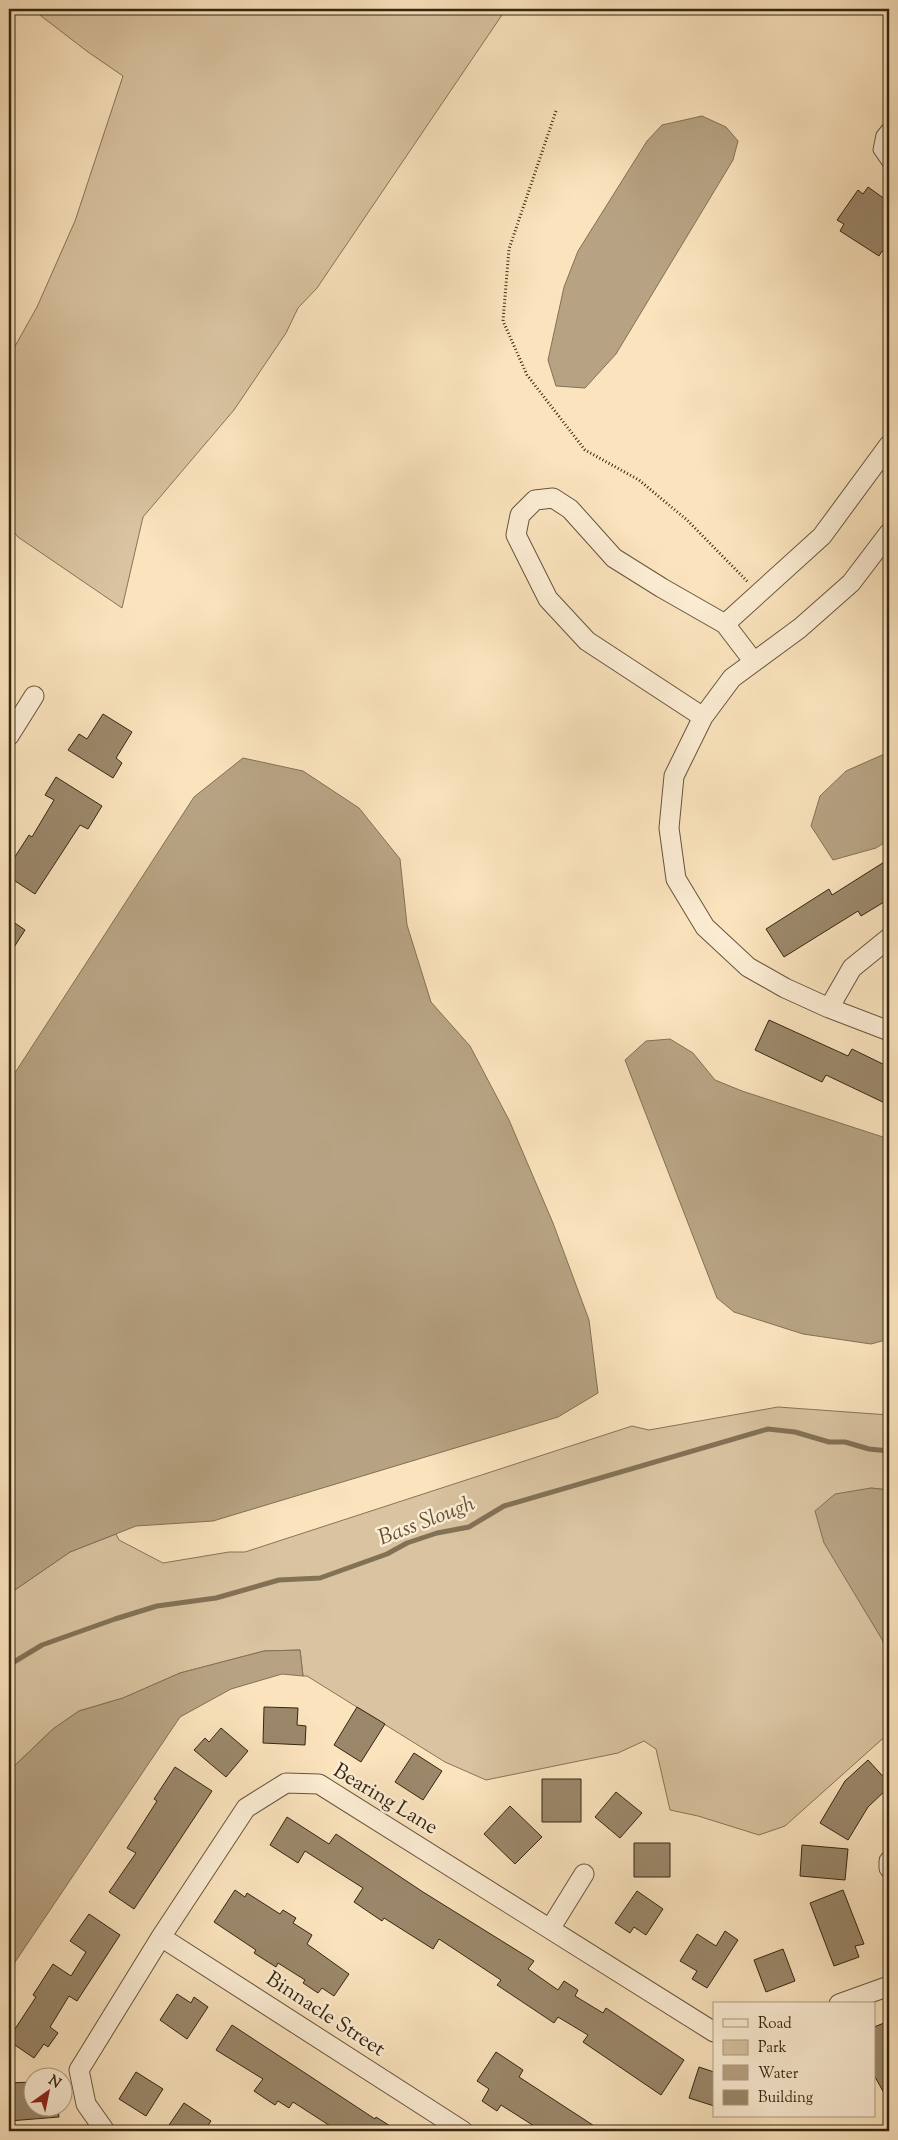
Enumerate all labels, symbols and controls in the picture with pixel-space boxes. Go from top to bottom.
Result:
water label: Bass Slough [374,1489,480,1555]
street label: Bearing Lane [327,1757,443,1843]
street label: Binnacle Street [259,1965,391,2065]
legend [713,2002,876,2118]
text: Road [758,2014,792,2035]
text: Park [758,2038,787,2059]
text: Water [758,2064,799,2085]
north arrow [22,2068,72,2118]
text: N [44,2071,64,2094]
text: Building [758,2088,813,2109]

